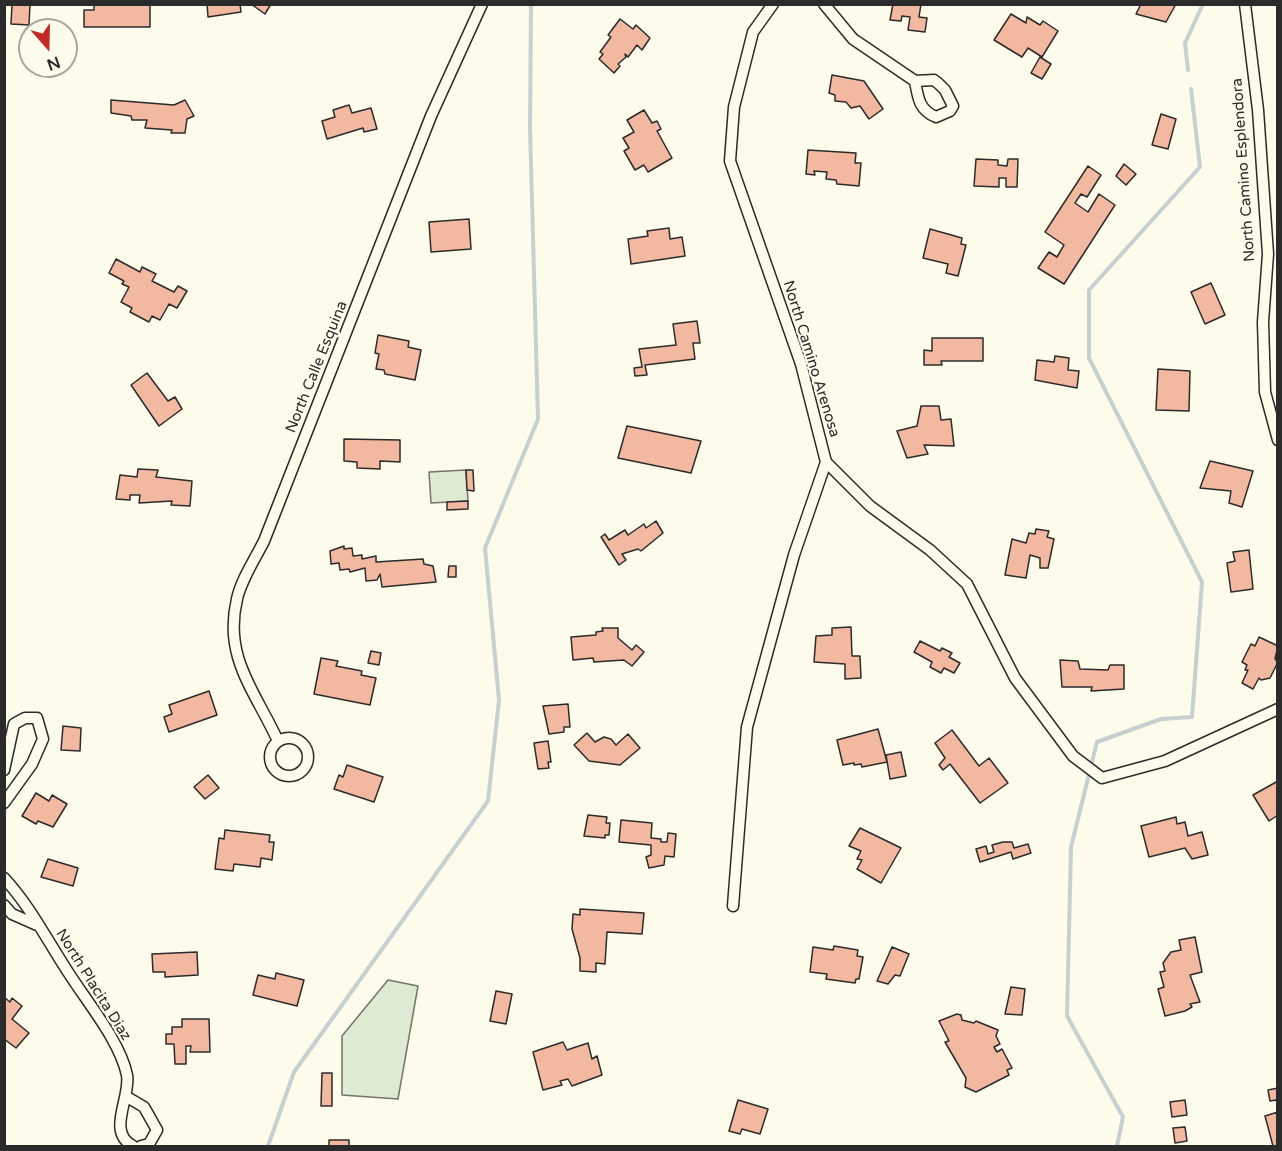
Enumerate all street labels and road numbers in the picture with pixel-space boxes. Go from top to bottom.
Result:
street label: North Camino Esplendora [1229,77,1259,263]
street label: North Camino Arenosa [779,278,843,440]
street label: North Calle Esquina [282,298,352,436]
street label: North Placita Diaz [51,926,135,1044]

